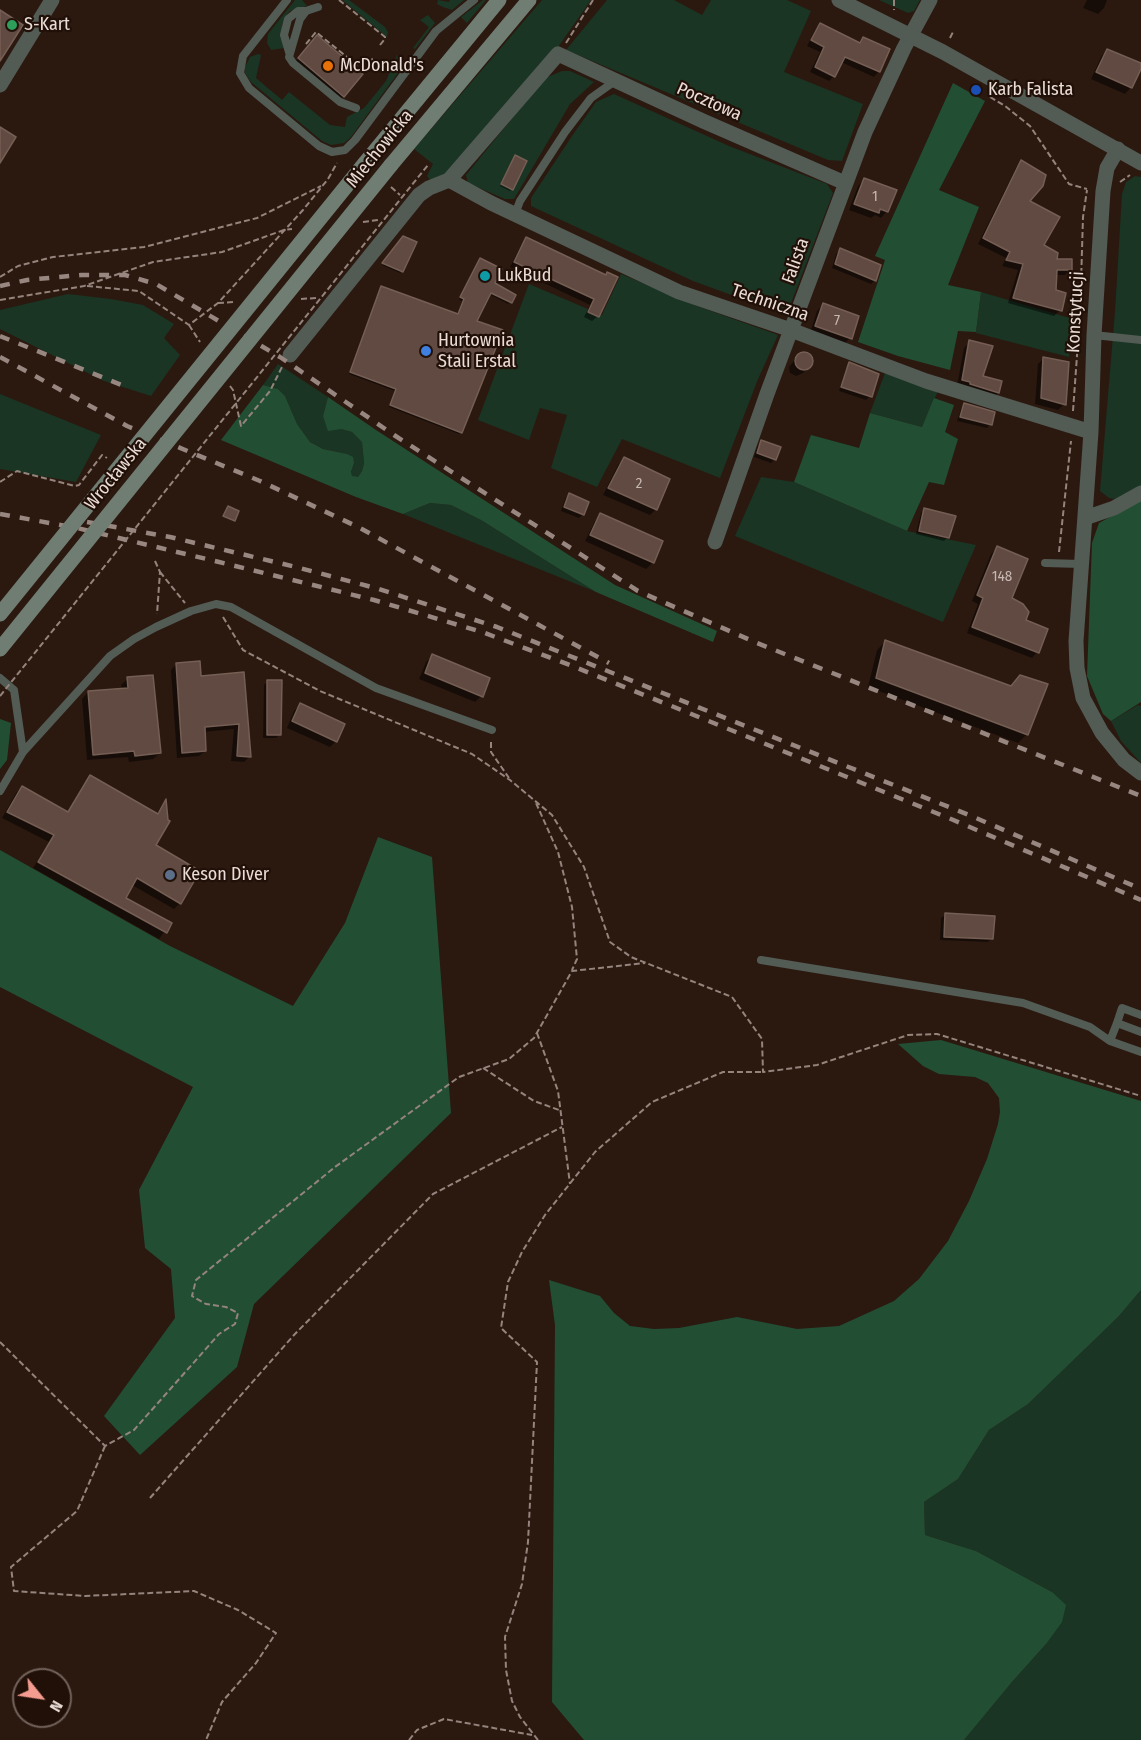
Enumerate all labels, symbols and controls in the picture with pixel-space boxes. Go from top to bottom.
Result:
place label: S-Kart [24,14,70,36]
marker: S-Kart [5,18,19,32]
place label: McDonald's [340,55,424,77]
marker: McDonald's [321,59,335,73]
street label: Pocztowa [673,78,745,126]
place label: Karb Falista [988,79,1073,101]
marker: Karb Falista [969,83,983,97]
street label: Miechowicka [342,106,418,192]
house number: 1 [872,188,878,206]
street label: Falista [778,235,814,287]
place label: LukBud [497,265,551,287]
marker: LukBud [478,269,492,283]
street label: Konstytucji [1063,271,1089,353]
street label: Techniczna [728,280,812,326]
house number: 7 [834,312,840,330]
place label: Hurtownia Stali Erstal [438,330,516,372]
marker: Hurtownia Stali Erstal [419,344,433,358]
street label: Wrocławska [80,434,152,514]
house number: 2 [636,475,642,493]
house number: 148 [992,568,1012,586]
place label: Keson Diver [182,864,269,886]
marker: Keson Diver [163,868,177,882]
north arrow [12,1668,72,1728]
text: N [46,1697,67,1715]

